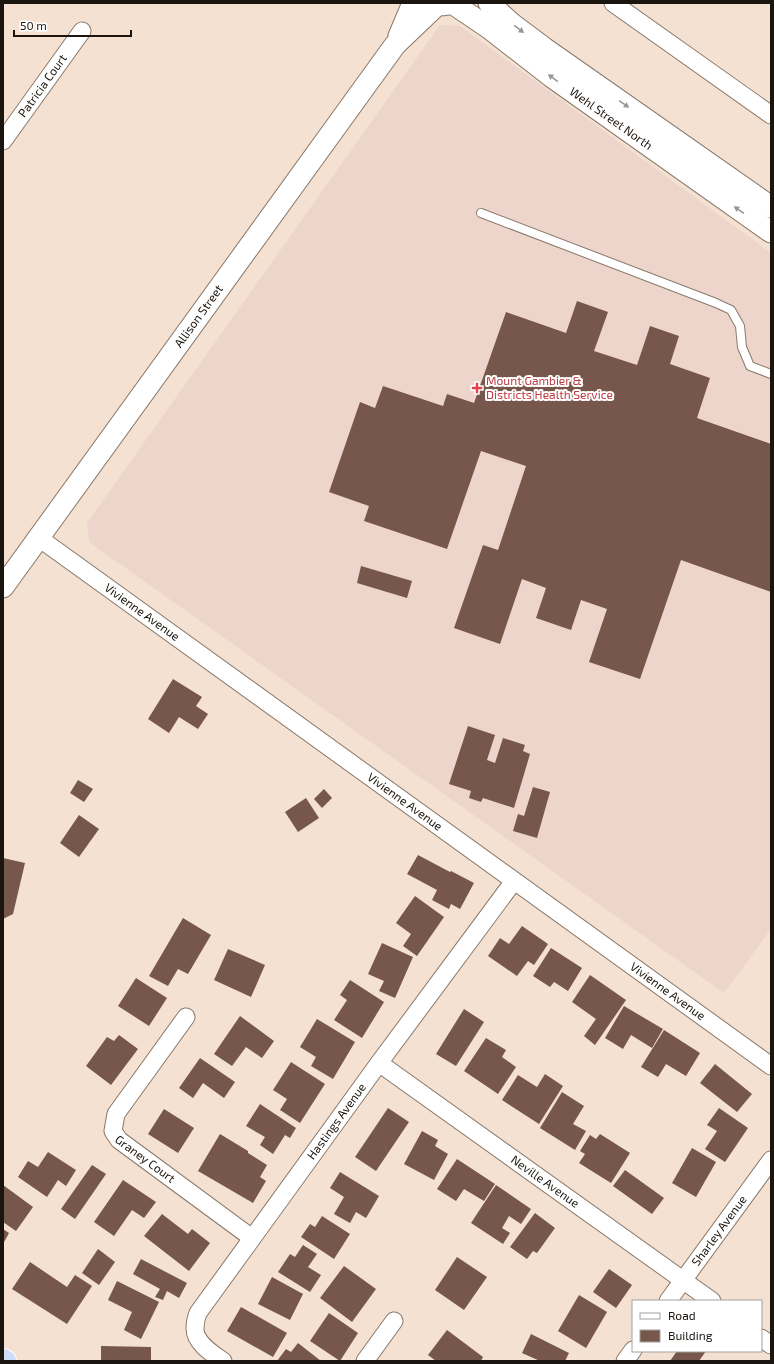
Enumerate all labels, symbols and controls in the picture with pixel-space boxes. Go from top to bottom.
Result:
scale bar [14,12,131,38]
text: 50 m [20,18,47,32]
one-way arrow [513,24,524,33]
street label: Patricia Court [15,51,69,119]
one-way arrow [548,74,559,82]
street label: Wehl Street North [567,84,656,152]
one-way arrow [619,100,630,108]
one-way arrow [734,206,744,214]
street label: Allison Street [171,282,225,350]
place label: Mount Gambier & Districts Health Service [486,373,613,401]
marker: Mount Gambier & Districts Health Service [471,382,483,394]
street label: Vivienne Avenue [102,580,183,643]
street label: Vivienne Avenue [365,769,446,833]
street label: Vivienne Avenue [628,959,708,1022]
street label: Hastings Avenue [304,1080,368,1162]
street label: Graney Court [113,1132,179,1185]
street label: Neville Avenue [509,1152,582,1210]
street label: Sharley Avenue [688,1192,749,1268]
legend [632,1300,762,1352]
text: Road [668,1308,696,1322]
text: Building [668,1328,713,1342]

